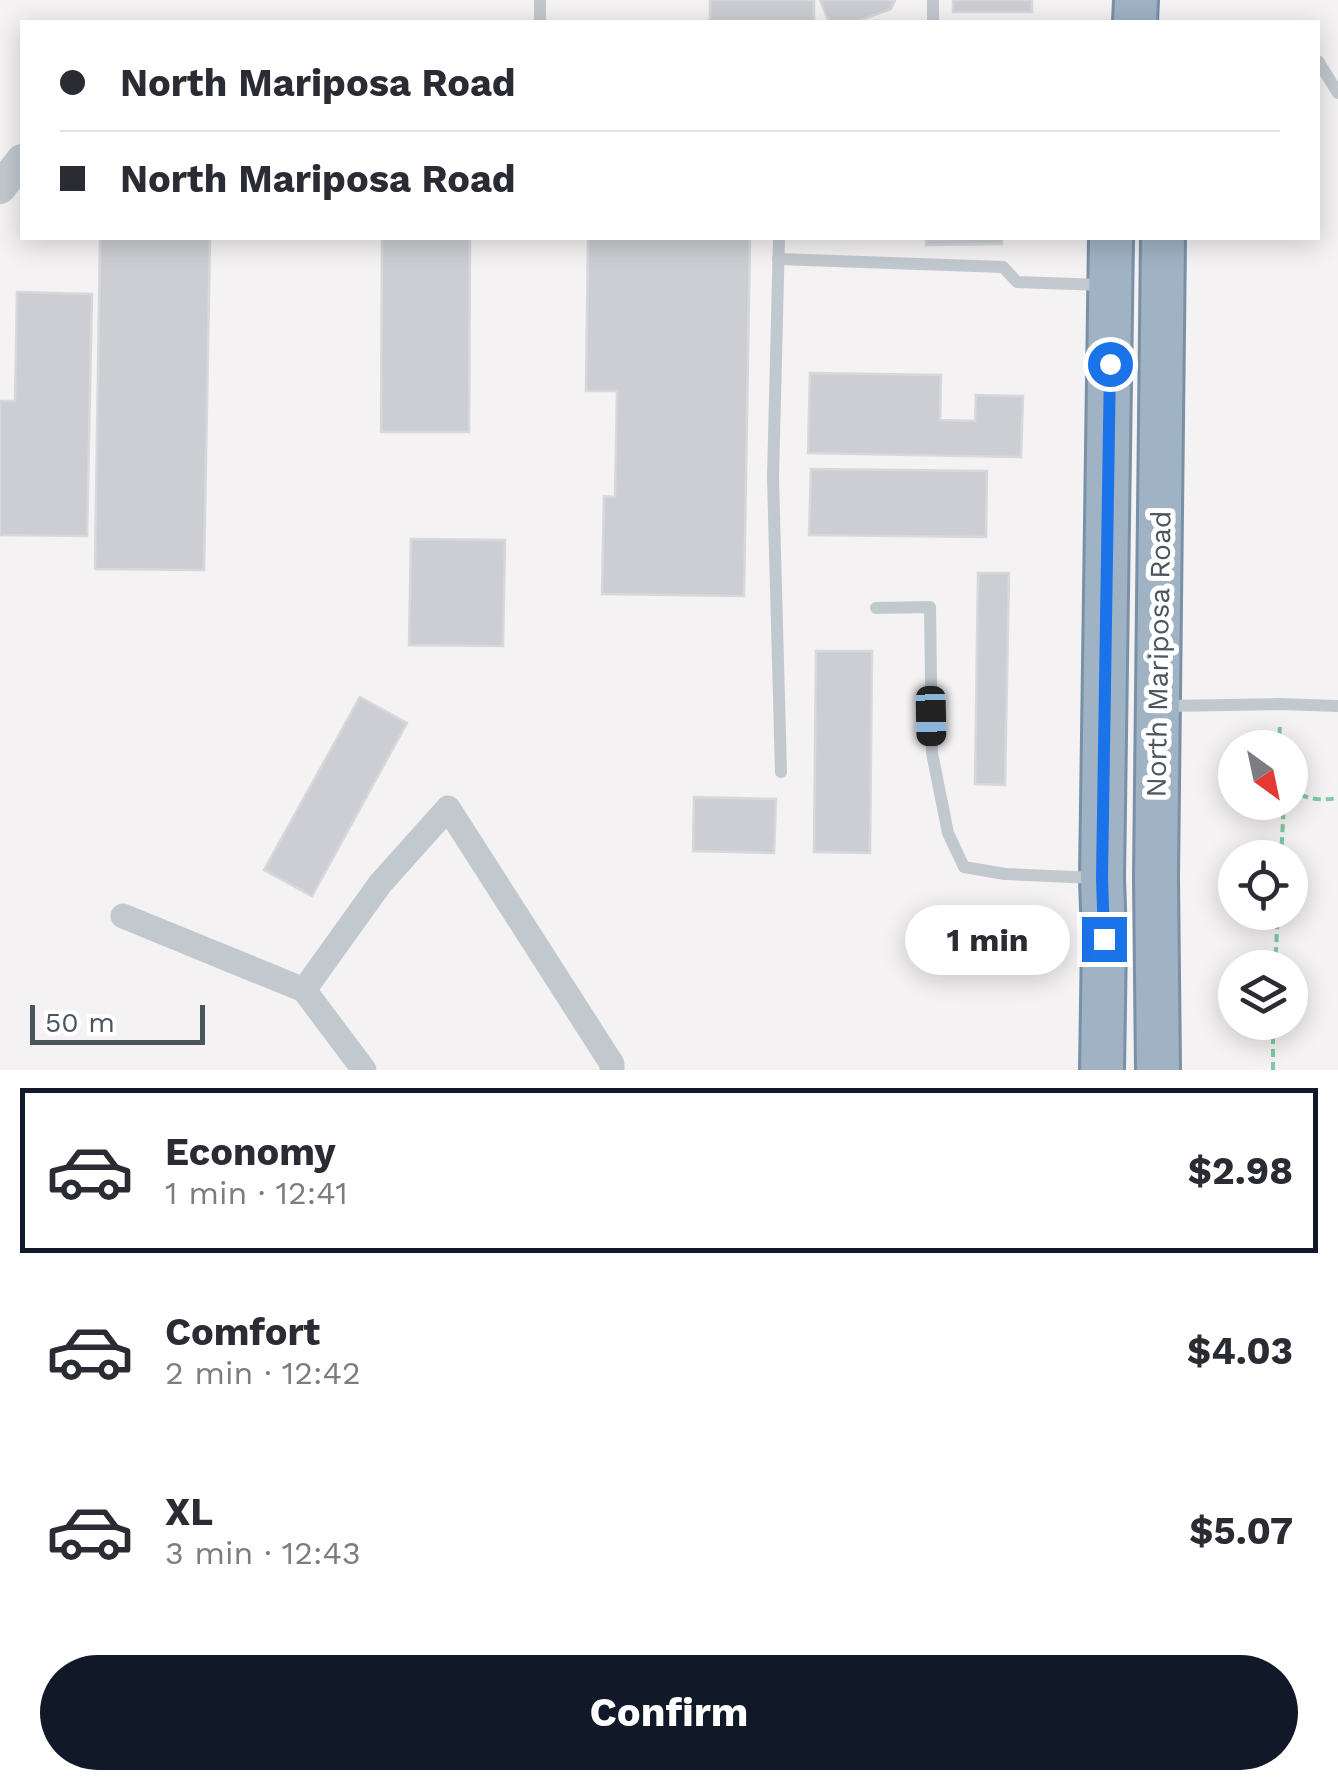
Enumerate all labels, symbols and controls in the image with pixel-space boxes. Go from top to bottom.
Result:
text: North Mariposa Road [120,61,516,105]
text: North Mariposa Road [120,157,516,201]
route start [1088,342,1133,387]
street label: North Mariposa Road [1139,510,1178,798]
car [915,686,947,746]
north arrow [1218,730,1308,820]
map controls [1218,730,1308,1040]
button: locate [1218,840,1308,930]
callout: 1 min [904,904,1069,974]
route end [1082,917,1127,962]
text: 1 min [946,921,1029,959]
button: layers [1218,950,1308,1040]
scale bar [30,1000,205,1044]
text: 50 m [45,1006,115,1039]
icon: car [45,1126,135,1216]
text: Economy [165,1130,336,1174]
text: $2.98 [1188,1149,1293,1193]
text: 1 min · 12:41 [165,1174,348,1212]
icon: car [45,1306,135,1396]
text: Comfort [165,1310,320,1354]
text: $4.03 [1187,1329,1293,1373]
text: 2 min · 12:42 [165,1354,361,1392]
icon: car [45,1486,135,1576]
text: XL [165,1490,213,1534]
text: $5.07 [1189,1509,1293,1553]
text: 3 min · 12:43 [165,1534,361,1572]
button: Confirm [40,1655,1298,1770]

